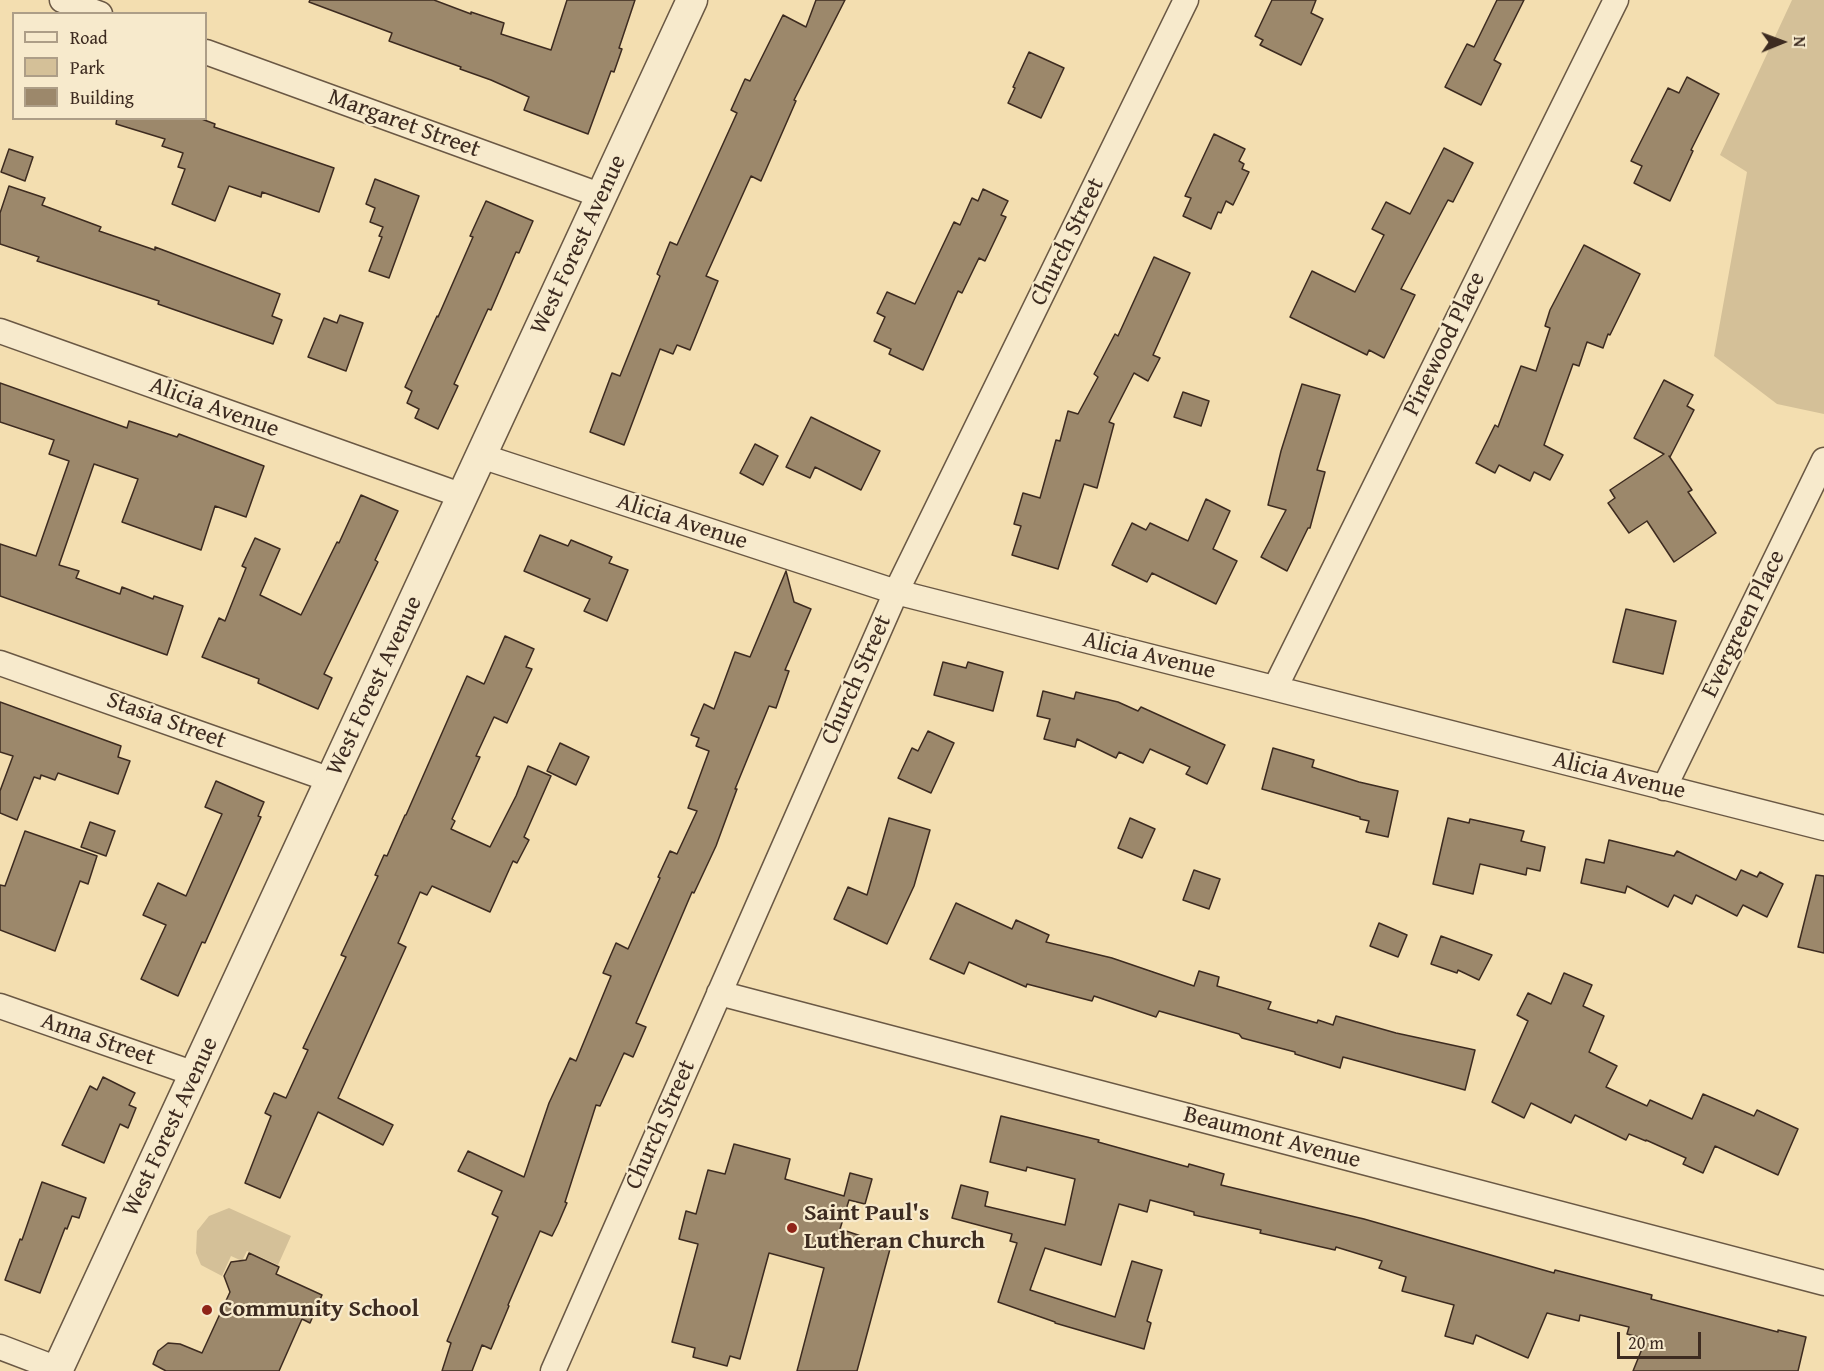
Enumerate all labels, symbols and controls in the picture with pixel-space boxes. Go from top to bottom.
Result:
legend [12,12,207,120]
north arrow [1752,12,1812,72]
text: Road [70,24,108,51]
text: N [1788,36,1812,47]
text: Park [70,54,105,81]
street label: Margaret Street [324,83,484,165]
text: Building [70,84,134,111]
street label: West Forest Avenue [525,151,633,339]
street label: Church Street [1025,173,1111,311]
street label: Pinewood Place [1398,267,1492,421]
street label: Alicia Avenue [145,371,283,445]
street label: Alicia Avenue [613,487,751,557]
street label: Evergreen Place [1696,546,1792,702]
street label: West Forest Avenue [321,592,429,780]
street label: Church Street [816,611,898,749]
street label: Alicia Avenue [1080,626,1218,686]
street label: Stasia Street [102,686,230,756]
street label: Alicia Avenue [1550,746,1688,806]
street label: Anna Street [37,1007,159,1073]
street label: West Forest Avenue [117,1033,225,1221]
street label: Church Street [620,1056,702,1194]
street label: Beaumont Avenue [1180,1101,1364,1175]
place label: Saint Paul's Lutheran Church [804,1200,985,1256]
marker: Saint Paul's Lutheran Church [785,1221,799,1235]
place label: Community School [219,1296,419,1324]
marker: Community School [200,1303,214,1317]
scale bar [1620,1320,1704,1358]
text: 20 m [1628,1329,1664,1356]

